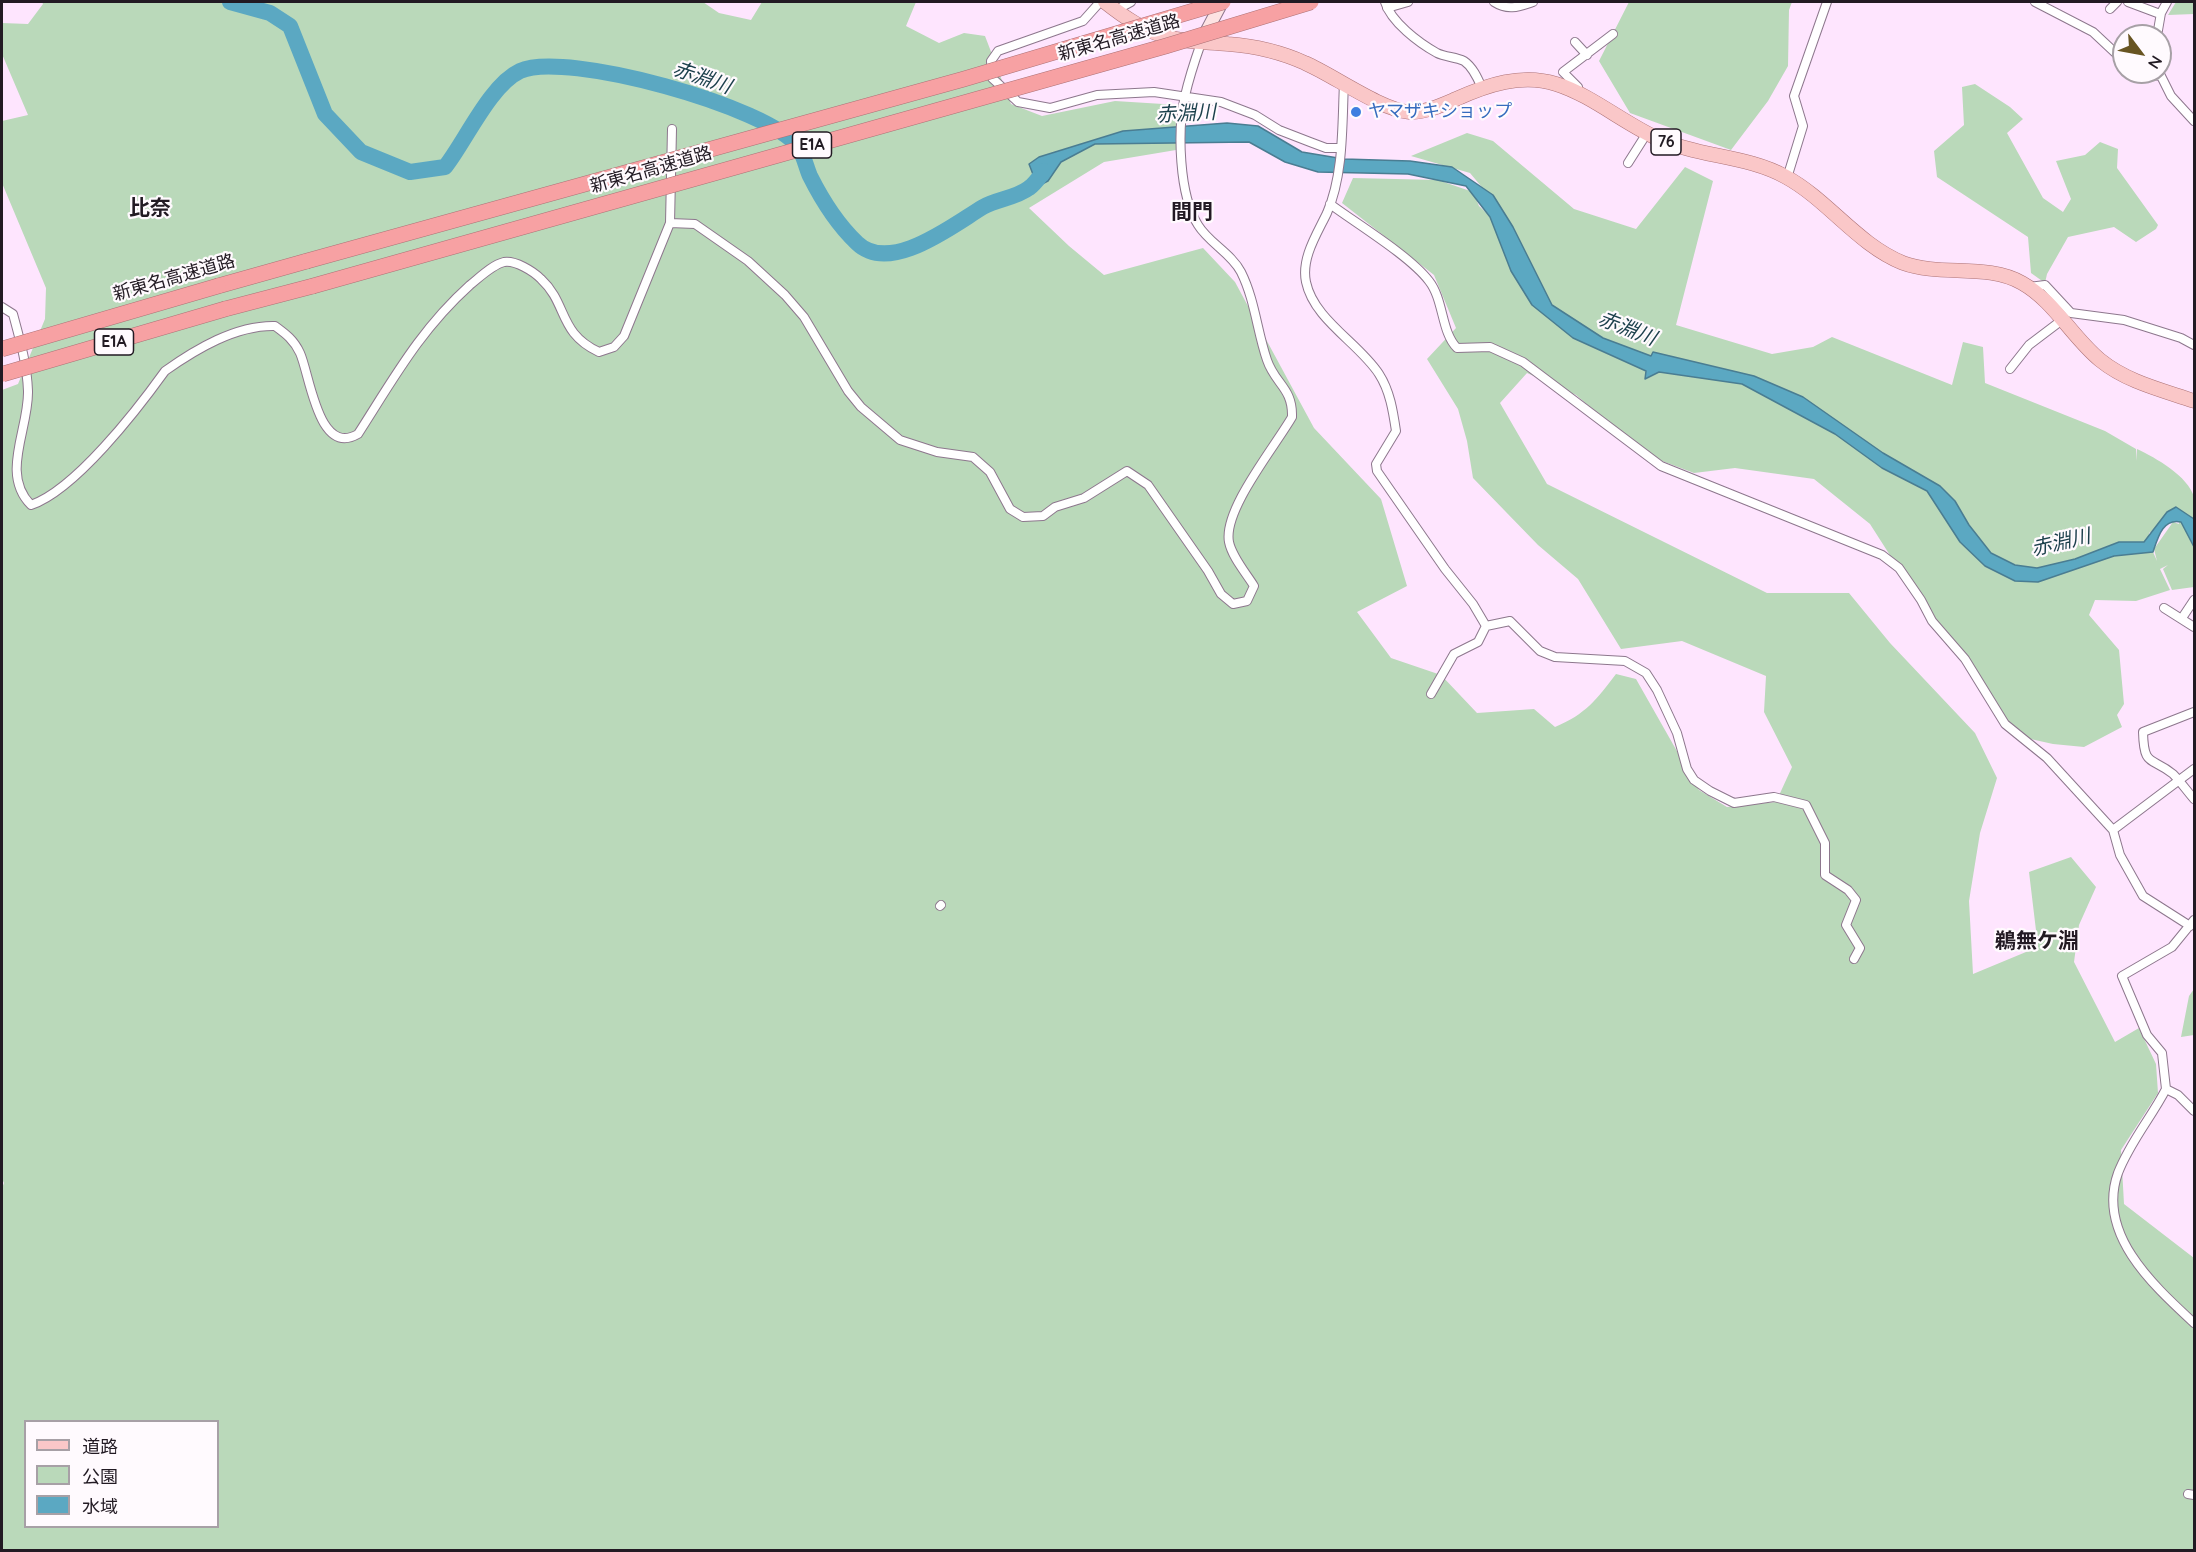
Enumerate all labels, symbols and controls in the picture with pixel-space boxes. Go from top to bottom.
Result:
street label: 新東名高速道路 [1055,10,1183,66]
north arrow [2112,24,2172,84]
text: N [2144,52,2167,73]
water label: 赤淵川 [670,57,734,99]
water label: 赤淵川 [1155,100,1217,128]
place label: ヤマザキショップ [1368,101,1512,123]
marker: ヤマザキショップ [1349,105,1363,119]
road number: 76 [1651,129,1681,155]
road number: E1A [792,132,832,158]
street label: 新東名高速道路 [587,142,715,198]
district label: 比奈 [129,196,171,222]
district label: 間門 [1171,200,1213,226]
street label: 新東名高速道路 [110,250,238,306]
water label: 赤淵川 [1595,307,1659,351]
road number: E1A [94,329,134,355]
water label: 赤淵川 [2029,525,2093,561]
district label: 鵜無ケ淵 [1995,929,2079,955]
legend [24,1420,219,1528]
text: 道路 [82,1435,118,1458]
text: 公園 [82,1465,118,1488]
text: 水域 [82,1495,118,1518]

